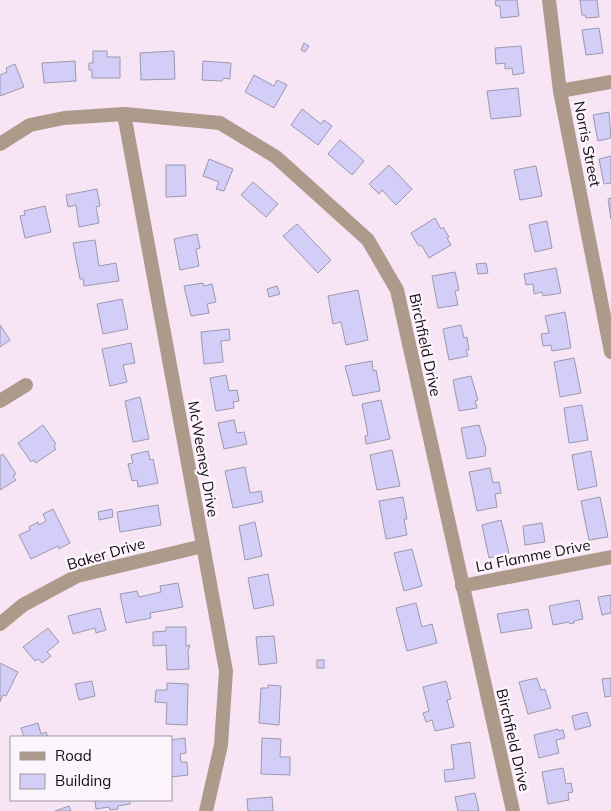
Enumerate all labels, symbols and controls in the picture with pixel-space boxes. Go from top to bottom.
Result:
street label: Norris Street [570,99,605,188]
street label: Birchfield Drive [405,292,446,398]
street label: McWeeney Drive [184,399,223,518]
street label: Baker Drive [65,533,147,574]
street label: La Flamme Drive [474,535,592,576]
street label: Birchfield Drive [492,687,535,793]
legend [10,736,172,801]
text: Road [55,746,92,765]
text: Building [55,771,111,790]

